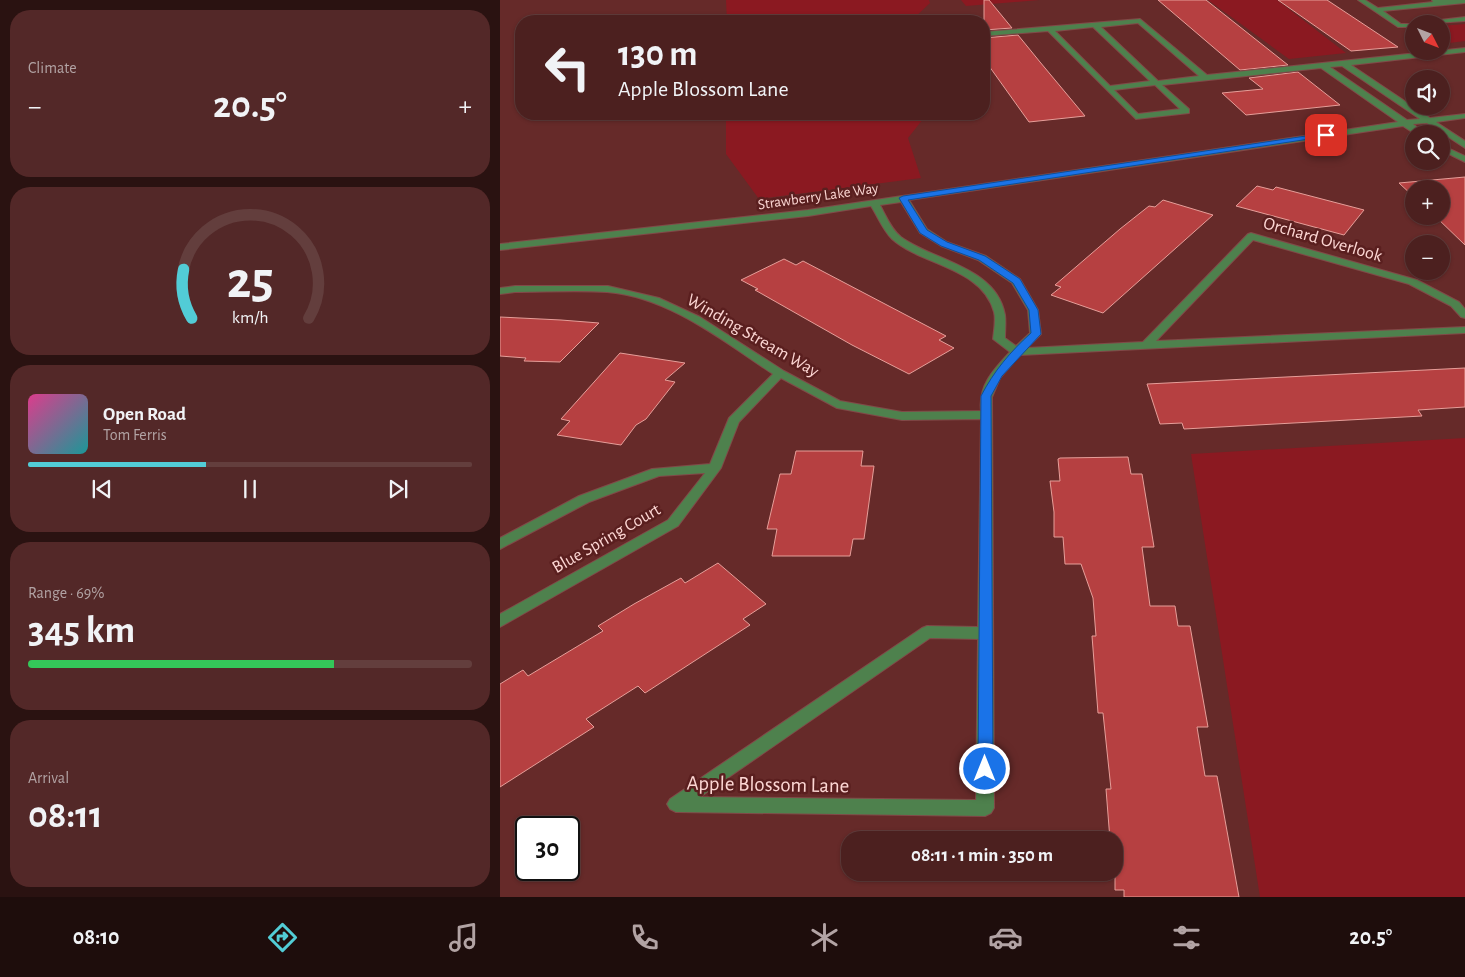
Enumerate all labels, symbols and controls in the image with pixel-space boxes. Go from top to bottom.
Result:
north arrow [1405,15,1450,60]
map controls [1405,15,1450,280]
icon: left [535,35,600,100]
text: 130 m [618,37,697,72]
text: Climate [28,60,77,76]
button: sound [1405,70,1450,115]
text: Apple Blossom Lane [618,78,789,100]
text: 20.5° [213,87,287,125]
text: − [28,93,41,121]
text: + [459,93,472,121]
pin [1305,114,1347,156]
icon: arrive [1312,121,1340,149]
button: search [1405,125,1450,170]
button: + [1405,180,1450,225]
street label: Strawberry Lake Way [757,181,880,212]
street label: Orchard Overlook [1261,214,1385,266]
button: − [1405,235,1450,280]
text: 25 [227,255,273,307]
street label: Winding Stream Way [683,291,822,381]
text: km/h [232,309,268,327]
text: Open Road [103,405,186,424]
text: Tom Ferris [103,427,167,443]
icon: previous [88,475,116,503]
icon: pause [236,475,264,503]
icon: next [384,475,412,503]
street label: Blue Spring Court [549,501,664,577]
text: Range · 69% [28,585,104,601]
text: 345 km [28,612,135,650]
position arrow [958,742,1010,794]
text: Arrival [28,770,69,786]
street label: Apple Blossom Lane [686,773,850,796]
text: 08:11 [28,797,103,835]
speed limit sign: 30 [515,816,580,881]
text: 08:11 · 1 min · 350 m [911,846,1053,865]
icon: directions [265,920,300,955]
icon: music [446,920,481,955]
icon: phone [627,920,662,955]
icon: climate [807,920,842,955]
icon: car [988,920,1023,955]
icon: filters [1169,920,1204,955]
text: 08:10 [73,926,120,948]
text: 20.5° [1349,926,1392,948]

